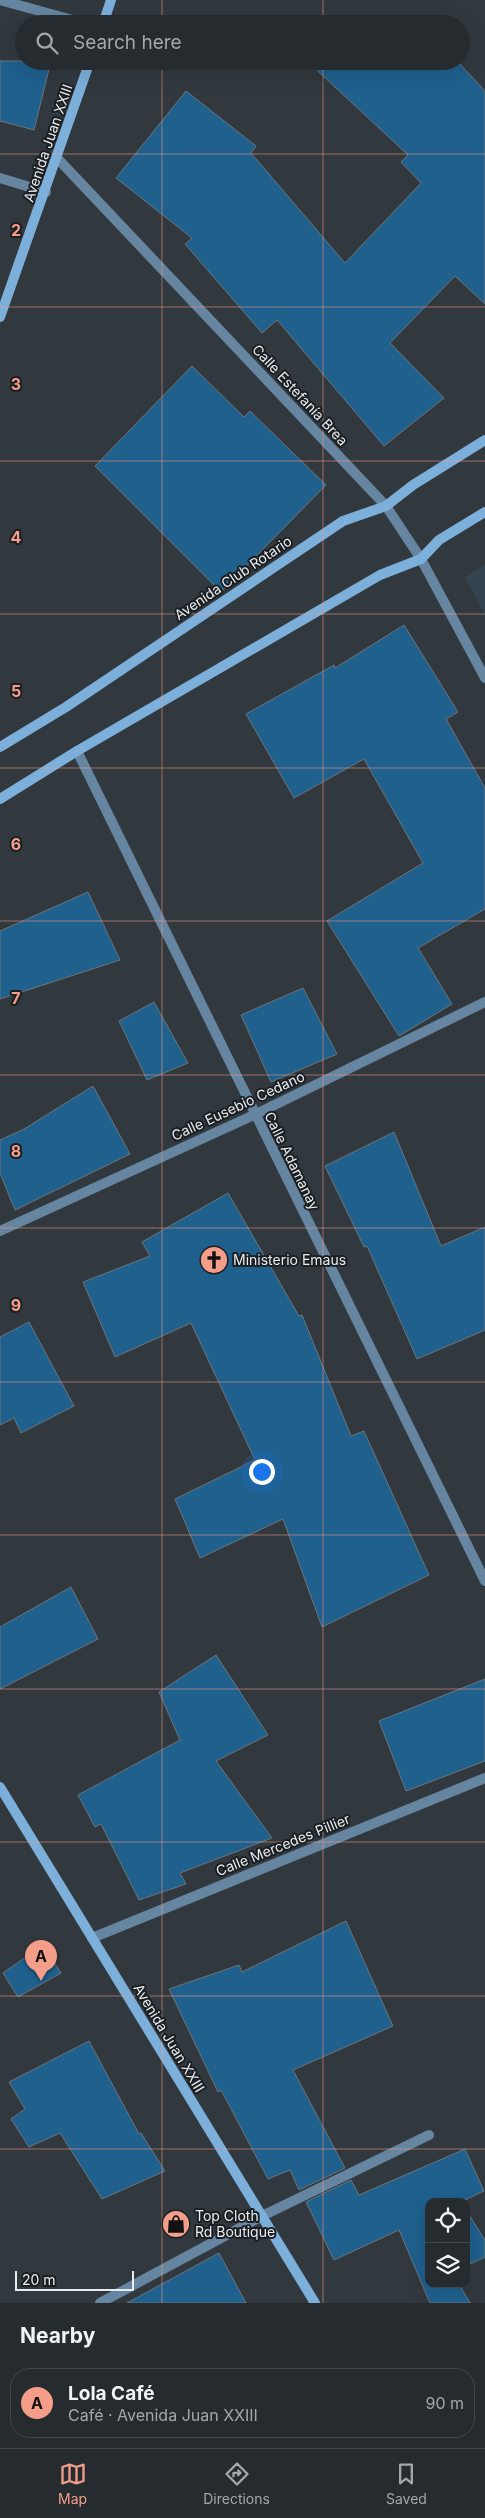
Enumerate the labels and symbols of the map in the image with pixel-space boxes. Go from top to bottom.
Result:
street label: Avenida Juan XXIII [19,82,76,204]
text: 2 [11,220,21,240]
street label: Calle Estefanía Brea [249,341,352,449]
text: 3 [11,374,21,394]
text: 4 [11,527,22,547]
street label: Avenida Club Rotario [171,532,295,623]
text: 5 [11,681,21,701]
text: 6 [11,834,21,854]
text: 7 [11,988,21,1008]
street label: Calle Eusebio Cedano [168,1067,307,1144]
street label: Calle Adamanay [261,1109,324,1213]
text: 8 [11,1141,21,1161]
church icon: Ministerio Emaus [199,1245,229,1275]
place label: Ministerio Emaus [233,1251,346,1268]
text: 9 [11,1295,21,1315]
your location [249,1459,275,1485]
street label: Calle Mercedes Pillier [213,1810,352,1879]
pin: A [25,1940,57,1981]
street label: Avenida Juan XXIII [130,1981,208,2095]
place label: Top Cloth Rd Boutique [195,2207,275,2240]
shop icon: Top Cloth Rd Boutique [161,2209,191,2239]
scale bar [15,2268,134,2291]

